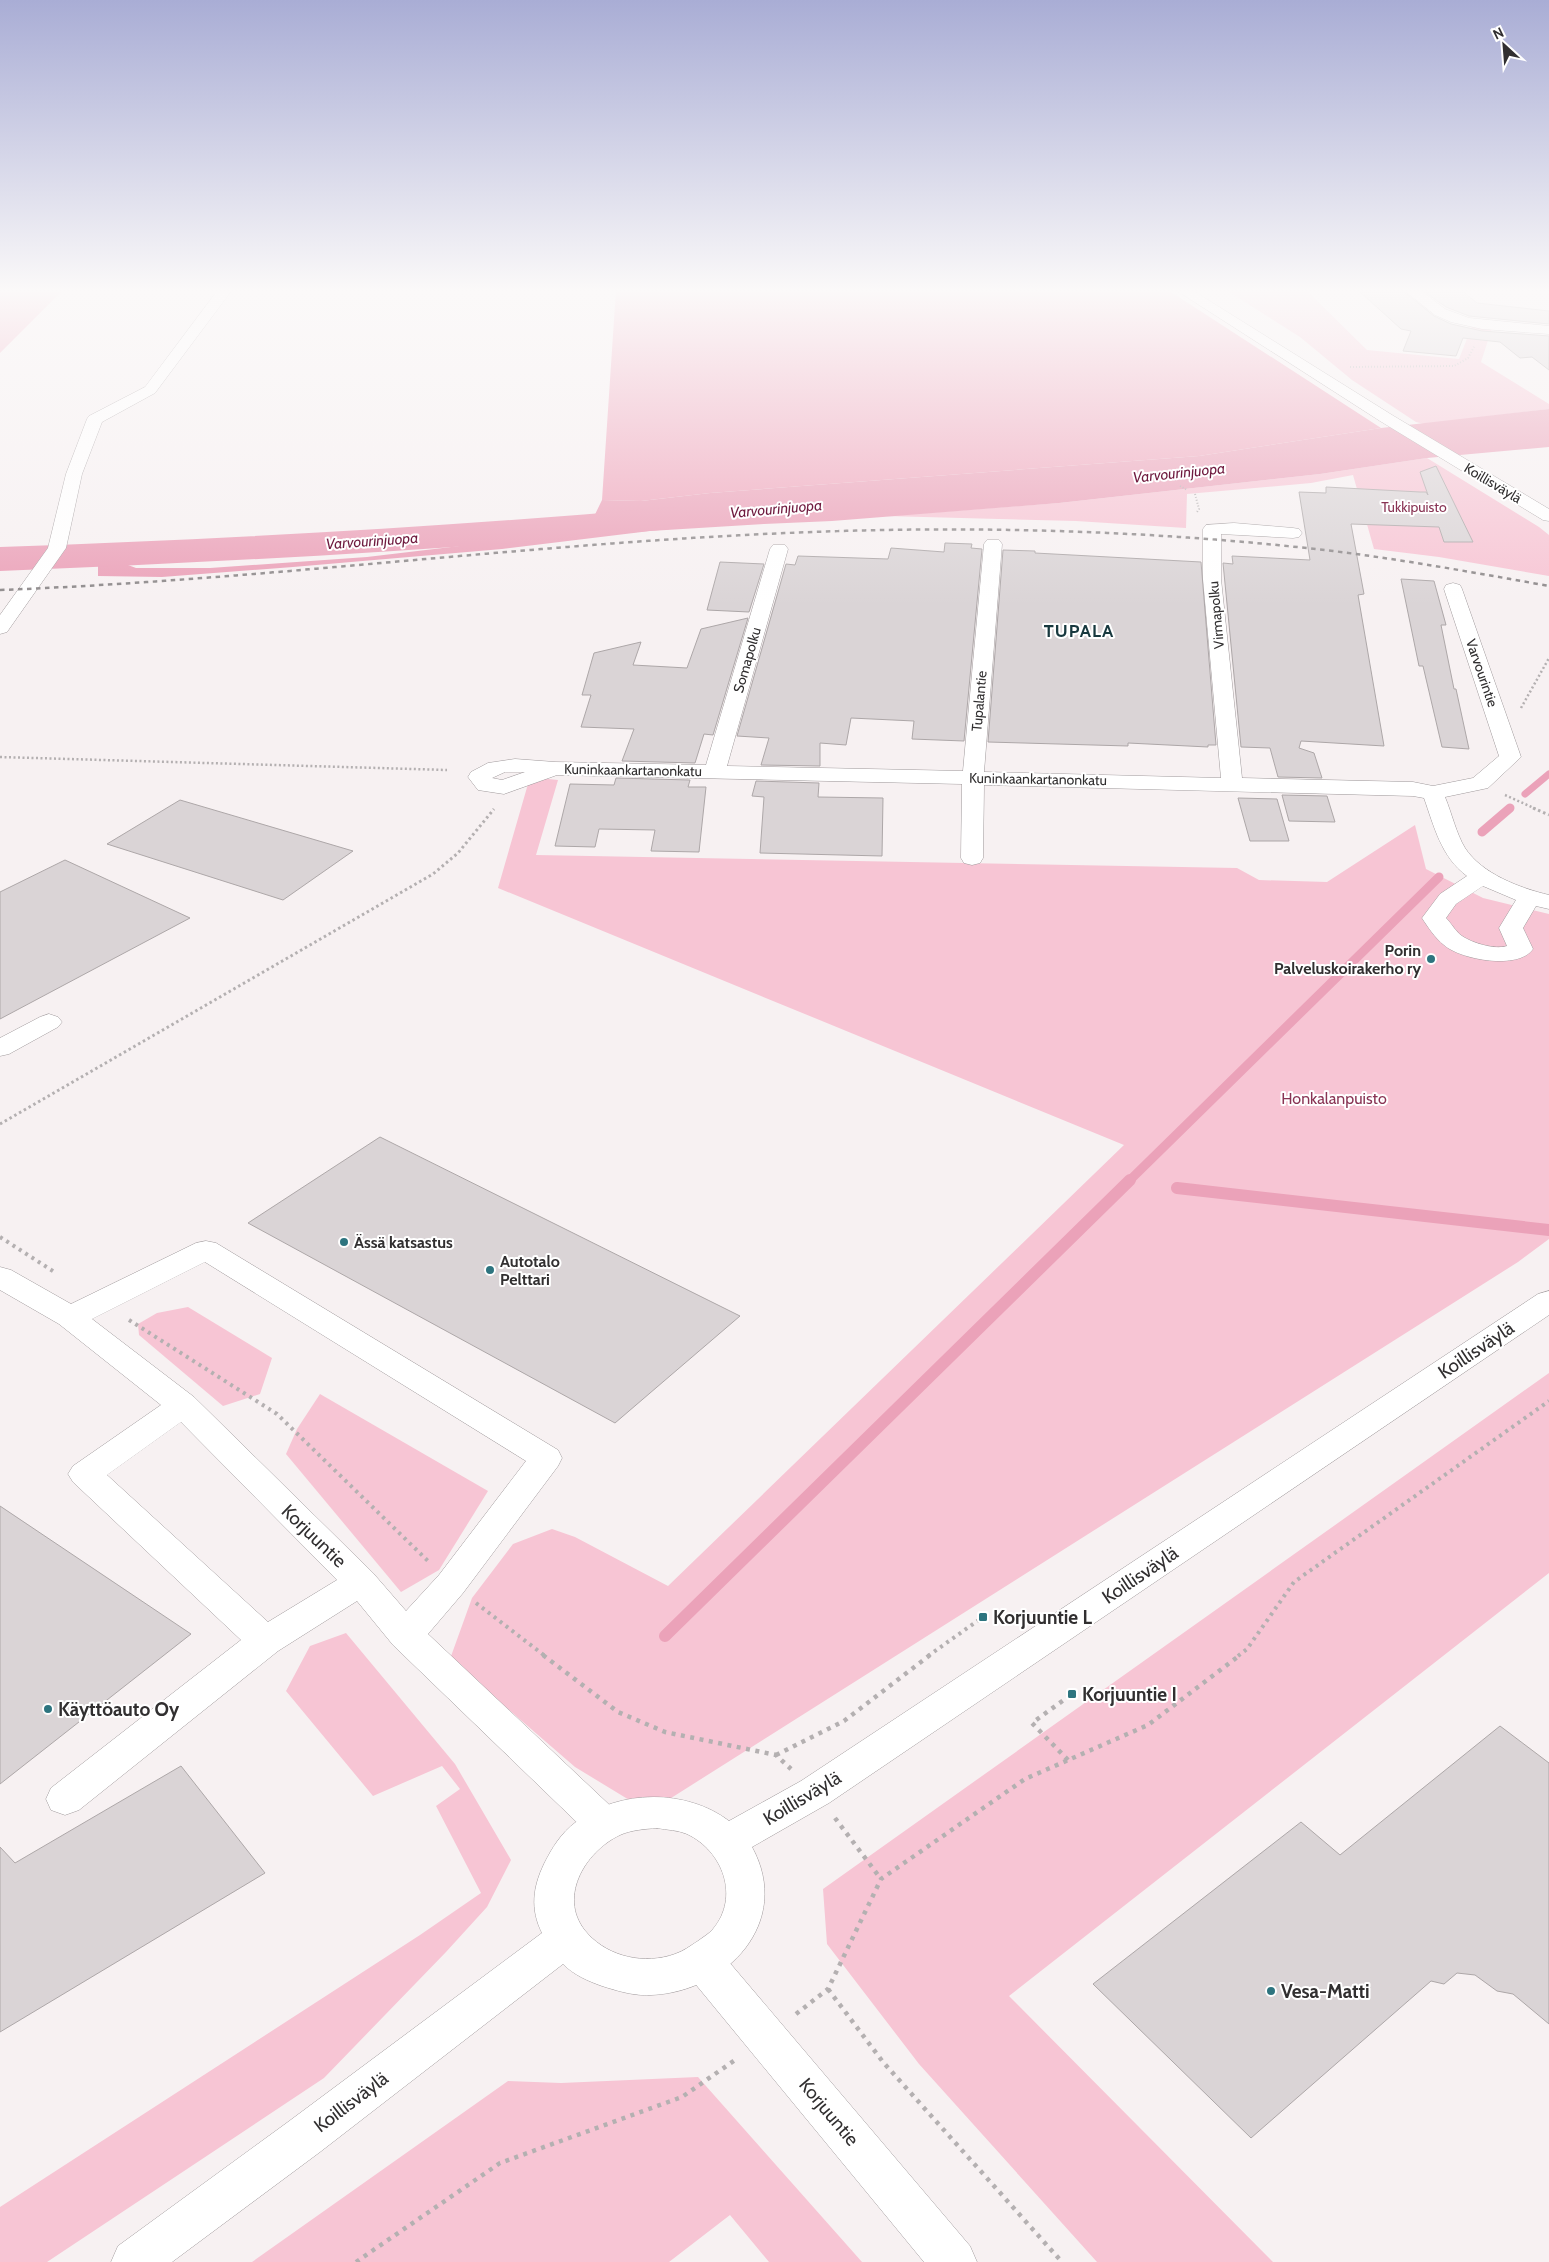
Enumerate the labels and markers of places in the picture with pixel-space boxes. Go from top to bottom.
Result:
place label: Porin Palveluskoirakerho ry [1274,941,1421,978]
marker: Porin Palveluskoirakerho ry [1425,953,1437,965]
place label: Ässä katsastus [354,1233,453,1252]
marker: Ässä katsastus [338,1236,350,1248]
place label: Autotalo Pelttari [500,1252,560,1289]
marker: Autotalo Pelttari [484,1264,496,1276]
place label: Korjuuntie L [993,1606,1092,1629]
marker: Korjuuntie L [977,1611,989,1623]
place label: Korjuuntie I [1082,1683,1177,1706]
marker: Korjuuntie I [1066,1688,1078,1700]
place label: Käyttöauto Oy [58,1698,180,1721]
marker: Käyttöauto Oy [42,1703,54,1715]
place label: Vesa-Matti [1281,1980,1370,2003]
marker: Vesa-Matti [1265,1985,1277,1997]

